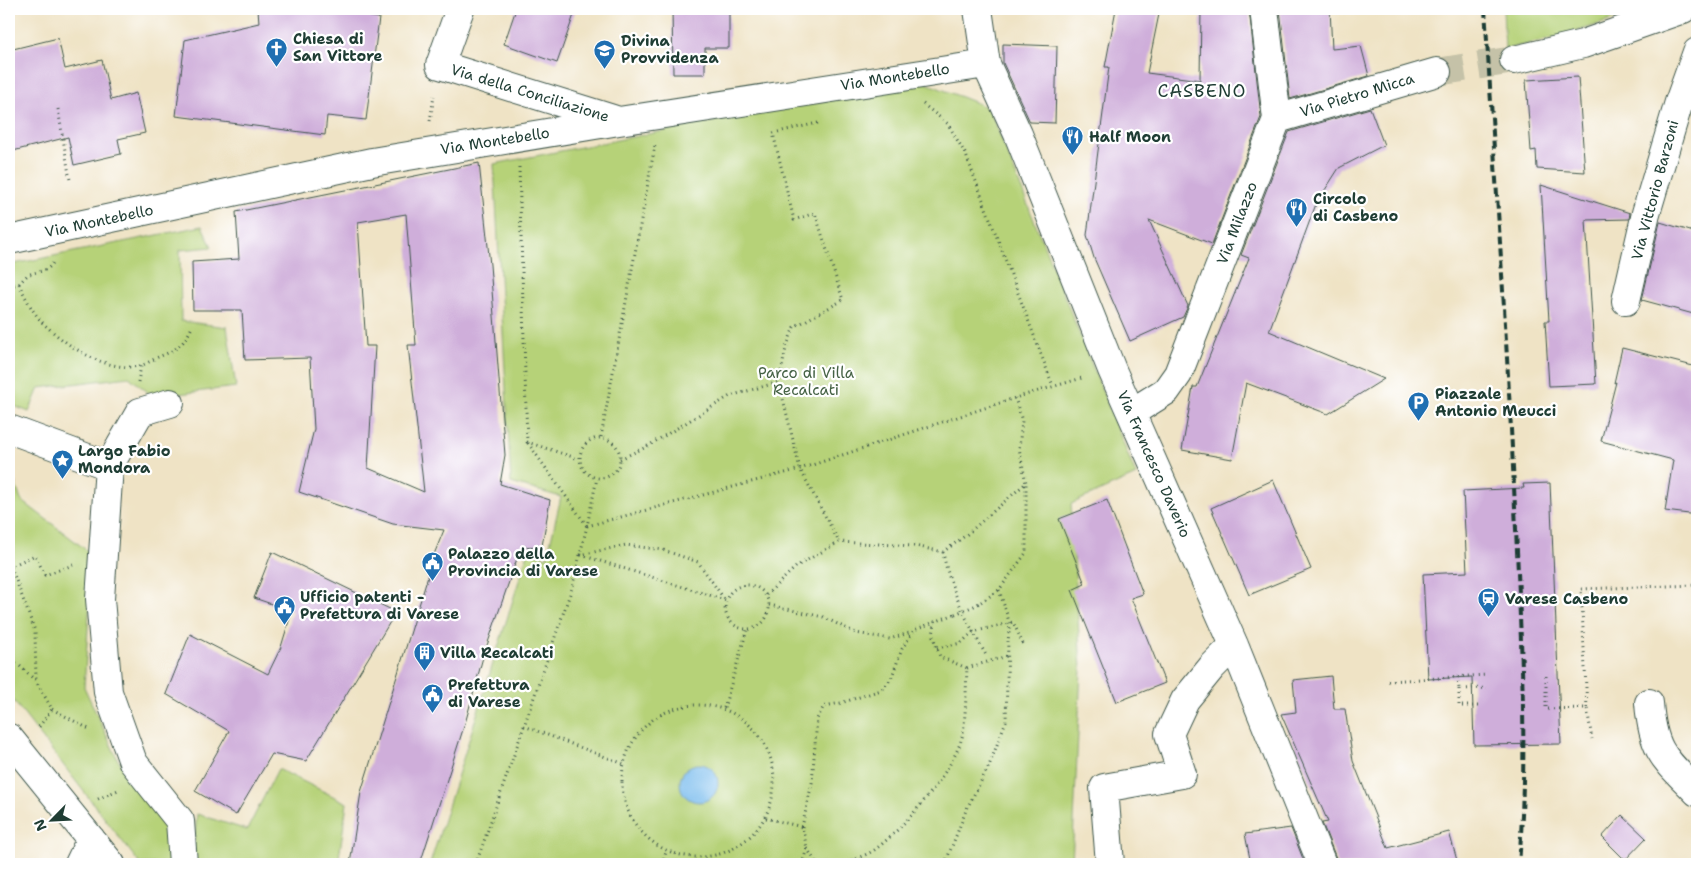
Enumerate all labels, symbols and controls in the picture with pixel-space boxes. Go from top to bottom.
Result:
place label: Chiesa di San Vittore [293,29,383,66]
place label: Divina Provvidenza [621,31,719,68]
church icon: Chiesa di San Vittore [265,36,289,67]
school or university icon: Divina Provvidenza [593,38,617,69]
street label: Via Montebello [839,58,951,96]
street label: Via della Conciliazione [448,59,612,127]
street label: Via Pietro Micca [1297,68,1417,122]
district label: CASBENO [1158,79,1246,103]
street label: Via Vittorio Barzoni [1627,118,1683,262]
street label: Via Montebello [439,122,551,160]
restaurant icon: Half Moon [1061,125,1085,156]
place label: Half Moon [1089,127,1171,147]
street label: Via Milazzo [1212,179,1262,267]
place label: Circolo di Casbeno [1313,189,1398,226]
restaurant icon: Circolo di Casbeno [1285,196,1309,227]
street label: Via Montebello [43,200,155,242]
park label: Parco di Villa Recalcati [758,363,855,400]
place label: Piazzale Antonio Meucci [1435,384,1556,421]
street label: Via Francesco Daverio [1113,387,1195,541]
parking icon: Piazzale Antonio Meucci [1407,391,1431,422]
place label: Largo Fabio Mondora [78,441,171,478]
place icon: Largo Fabio Mondora [50,448,74,479]
place label: Palazzo della Provincia di Varese [448,544,598,581]
public building icon: Palazzo della Provincia di Varese [420,551,444,582]
place label: Ufficio patenti - Prefettura di Varese [300,587,459,624]
station icon: Varese Casbeno [1477,587,1501,618]
place label: Varese Casbeno [1505,589,1628,609]
public building icon: Ufficio patenti - Prefettura di Varese [272,594,296,625]
building icon: Villa Recalcati [412,641,436,672]
place label: Villa Recalcati [440,643,554,663]
place label: Prefettura di Varese [448,675,530,712]
public building icon: Prefettura di Varese [420,682,444,713]
north arrow [28,796,78,846]
text: N [30,817,51,834]

